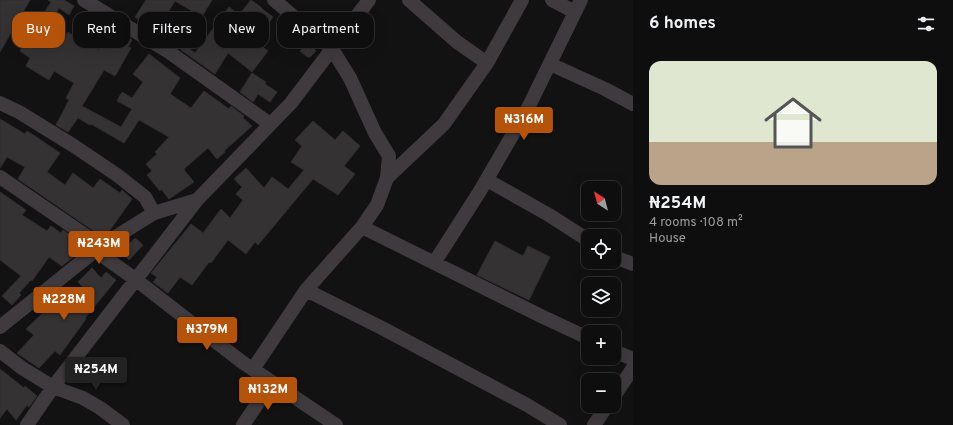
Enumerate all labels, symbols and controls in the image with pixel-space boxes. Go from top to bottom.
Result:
chip: Buy [12,12,65,48]
chip: Rent [73,12,130,48]
chip: Filters [138,12,206,48]
chip: New [214,12,269,48]
chip: Apartment [277,12,374,48]
text: 6 homes [649,13,716,35]
icon: filters [915,13,937,35]
icon: home [757,87,829,159]
pin: ₦316M [496,107,552,141]
text: ₦316M [504,112,544,128]
north arrow [581,181,621,221]
map controls [581,181,621,413]
text: ₦254M [649,193,706,215]
text: 4 rooms · 108 m² [649,215,743,231]
button: locate [581,229,621,269]
pin: ₦243M [71,231,127,265]
text: House [649,231,686,247]
text: ₦243M [77,236,121,252]
button: layers [581,277,621,317]
pin: ₦228M [36,287,92,321]
text: ₦228M [42,292,86,308]
pin: ₦379M [179,317,235,351]
text: ₦379M [186,322,228,338]
button: + [581,325,621,365]
pin: ₦254M [68,357,124,391]
text: ₦254M [74,362,118,378]
button: − [581,373,621,413]
pin: ₦132M [240,377,296,411]
text: ₦132M [248,382,288,398]

